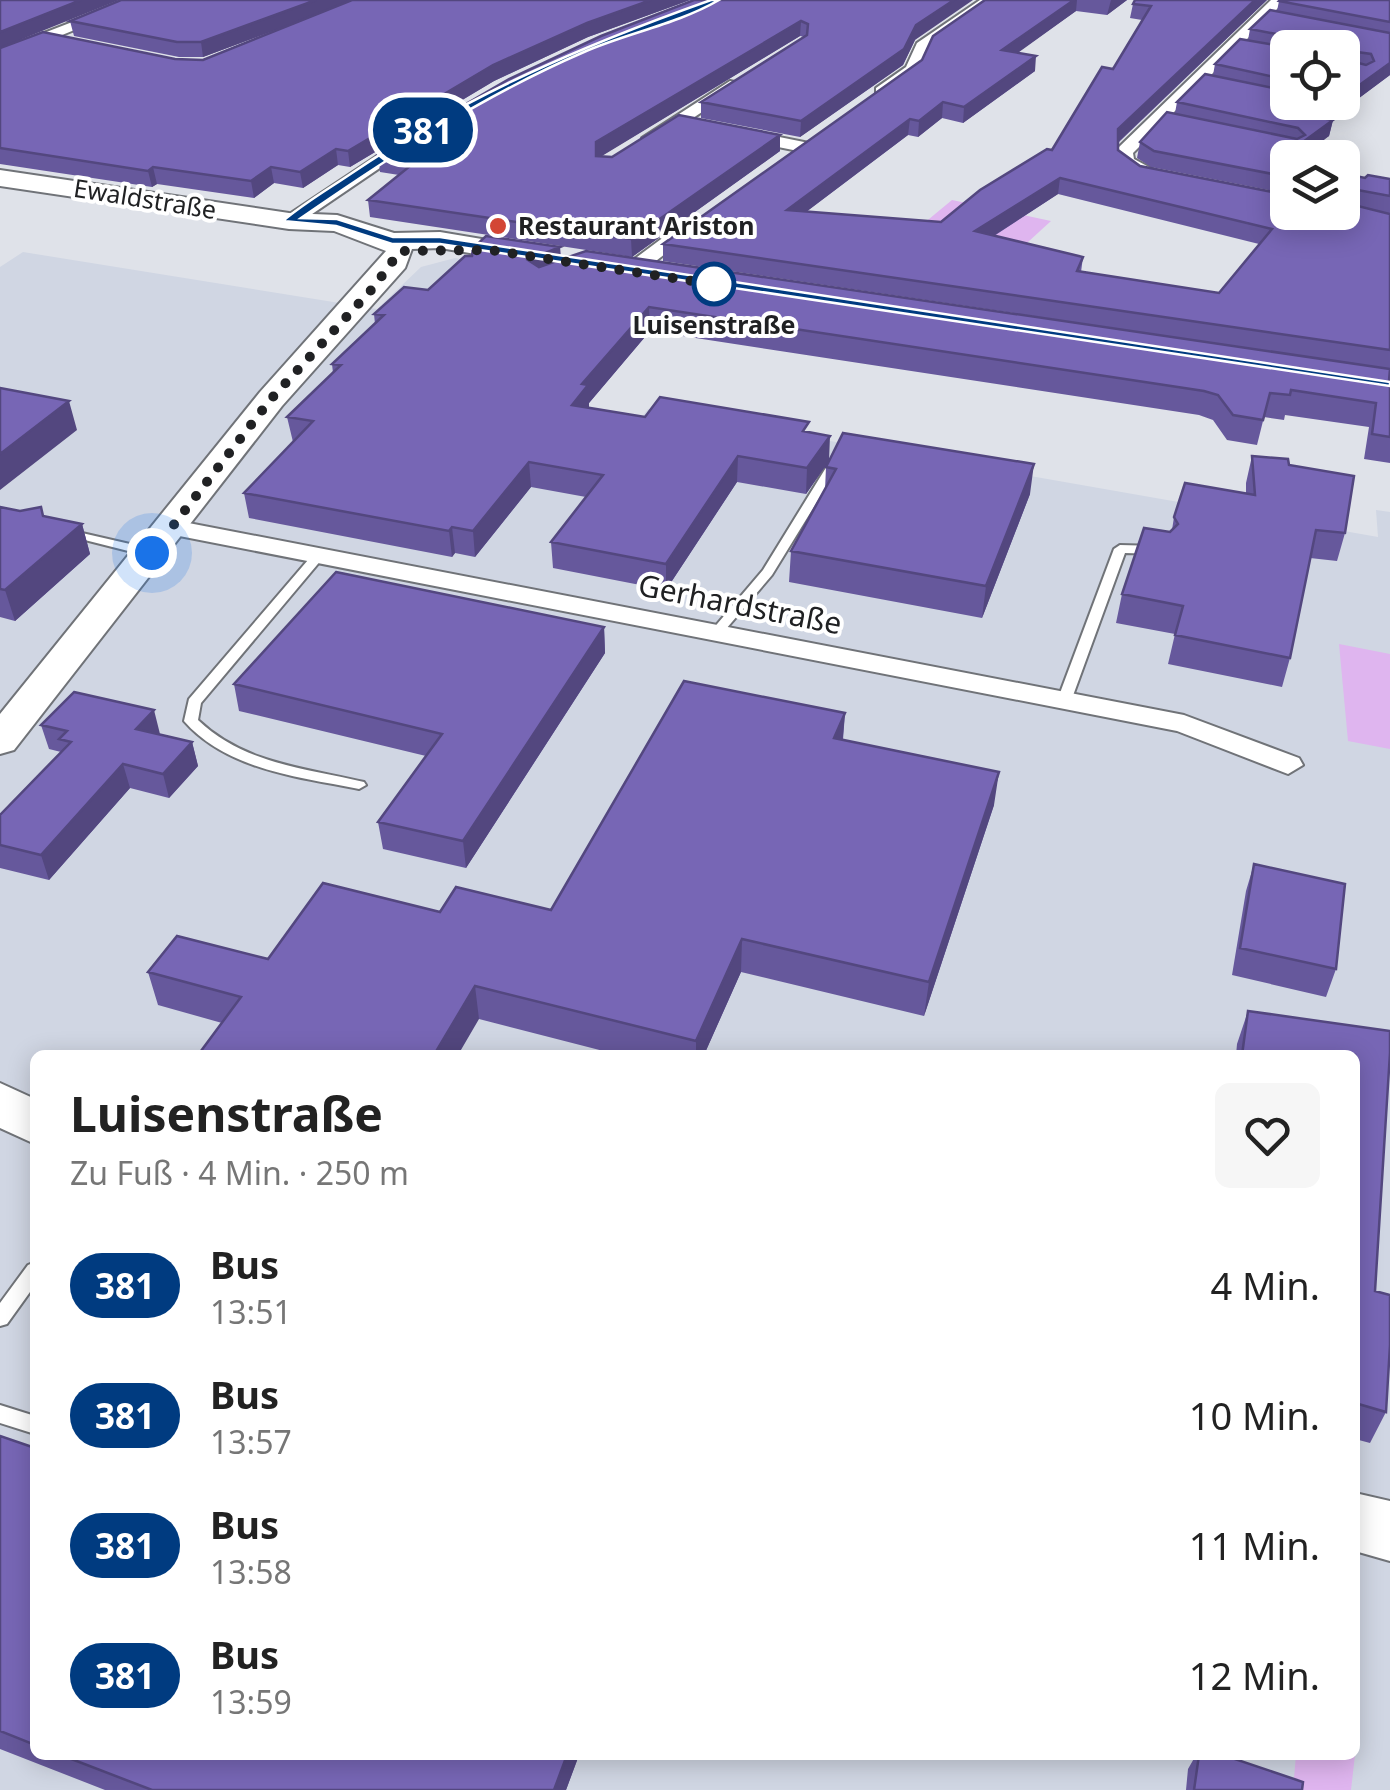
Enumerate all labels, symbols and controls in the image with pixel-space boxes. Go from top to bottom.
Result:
map controls [1270,30,1360,230]
button: locate [1270,30,1360,120]
line badge: 381 [366,98,480,162]
text: 381 [393,107,453,154]
button: layers [1270,140,1360,230]
street label: Ewaldstraße [71,170,219,226]
place label: Restaurant Ariston [518,208,754,242]
marker: Restaurant Ariston [487,215,509,237]
marker: Luisenstraße [693,263,735,305]
place label: Luisenstraße [632,307,796,341]
your location [127,528,177,578]
street label: Gerhardstraße [635,564,846,643]
text: Luisenstraße [70,1081,383,1146]
button: heart [1215,1083,1320,1188]
text: Zu Fuß · 4 Min. · 250 m [70,1151,409,1194]
text: Bus [210,1238,279,1290]
text: 4 Min. [1210,1259,1320,1311]
text: 381 [95,1262,155,1309]
text: 13:51 [210,1290,292,1333]
text: Bus [210,1368,279,1420]
text: 10 Min. [1189,1389,1320,1441]
text: 381 [95,1392,155,1439]
text: 13:57 [210,1420,292,1463]
text: Bus [210,1498,279,1550]
text: 11 Min. [1189,1519,1320,1571]
text: 381 [95,1522,155,1569]
text: 13:58 [210,1550,292,1593]
text: Bus [210,1628,279,1680]
text: 12 Min. [1189,1649,1320,1701]
text: 381 [95,1652,155,1699]
text: 13:59 [210,1680,292,1723]

